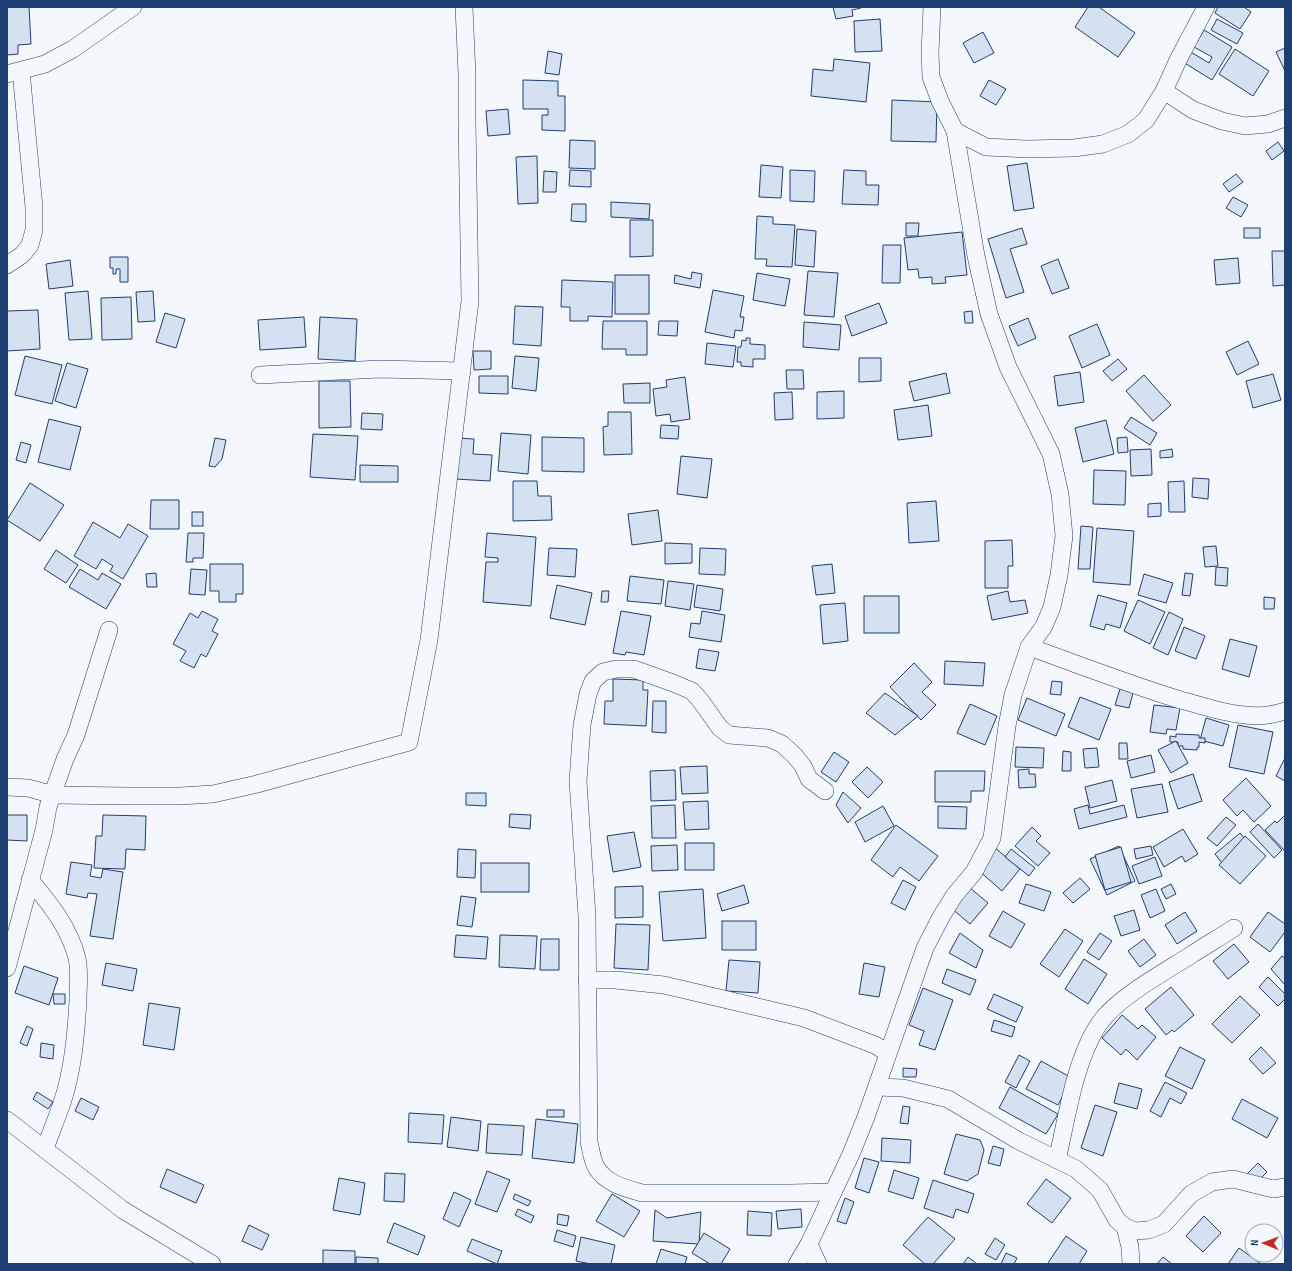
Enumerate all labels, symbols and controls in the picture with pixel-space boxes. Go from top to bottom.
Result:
north arrow [1244,1223,1284,1263]
text: N [1248,1240,1261,1246]

